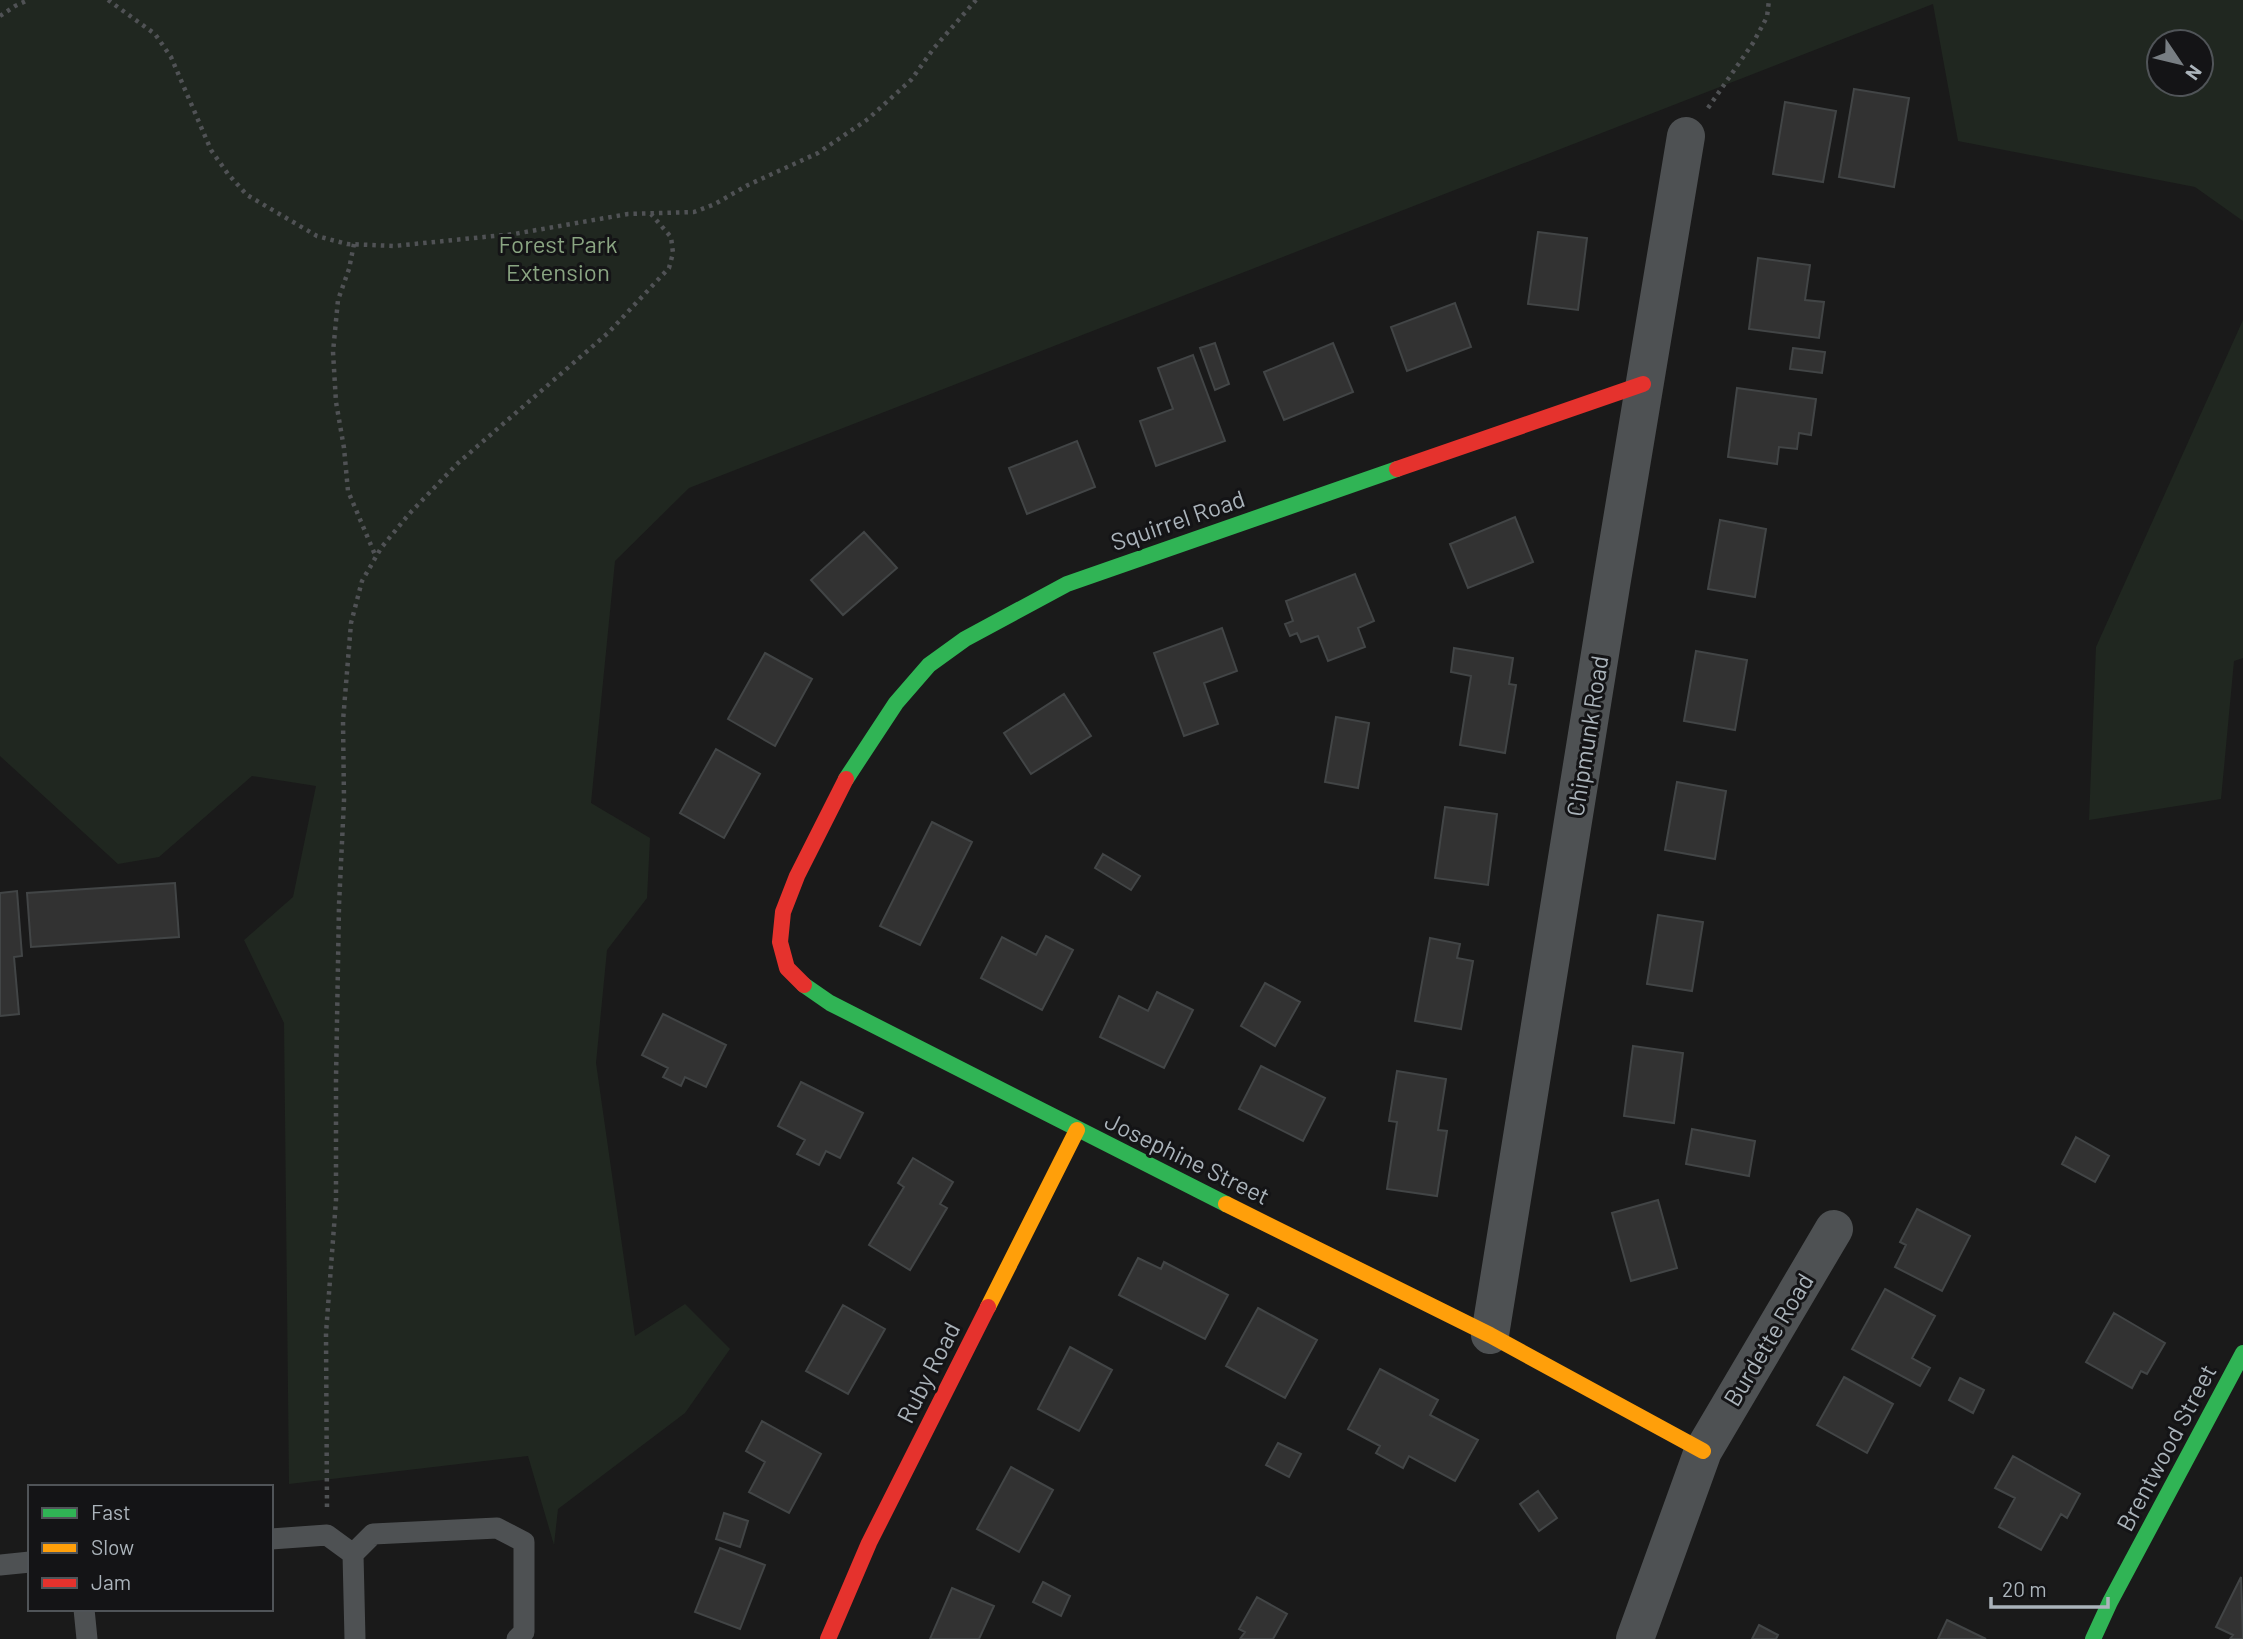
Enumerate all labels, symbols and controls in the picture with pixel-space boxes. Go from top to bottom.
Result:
north arrow [2145,28,2215,98]
text: N [2181,61,2207,85]
park label: Forest Park Extension [498,229,618,286]
street label: Squirrel Road [1107,483,1248,556]
street label: Chipmunk Road [1559,653,1614,818]
street label: Josephine Street [1101,1105,1275,1210]
street label: Burdette Road [1717,1268,1819,1411]
street label: Ruby Road [890,1317,965,1428]
street label: Brentwood Street [2110,1359,2222,1536]
legend [28,1485,273,1611]
text: Fast [91,1499,131,1524]
text: Slow [91,1534,134,1559]
scale bar [1991,1566,2108,1610]
text: Jam [91,1569,131,1594]
text: 20 m [2002,1576,2047,1601]

